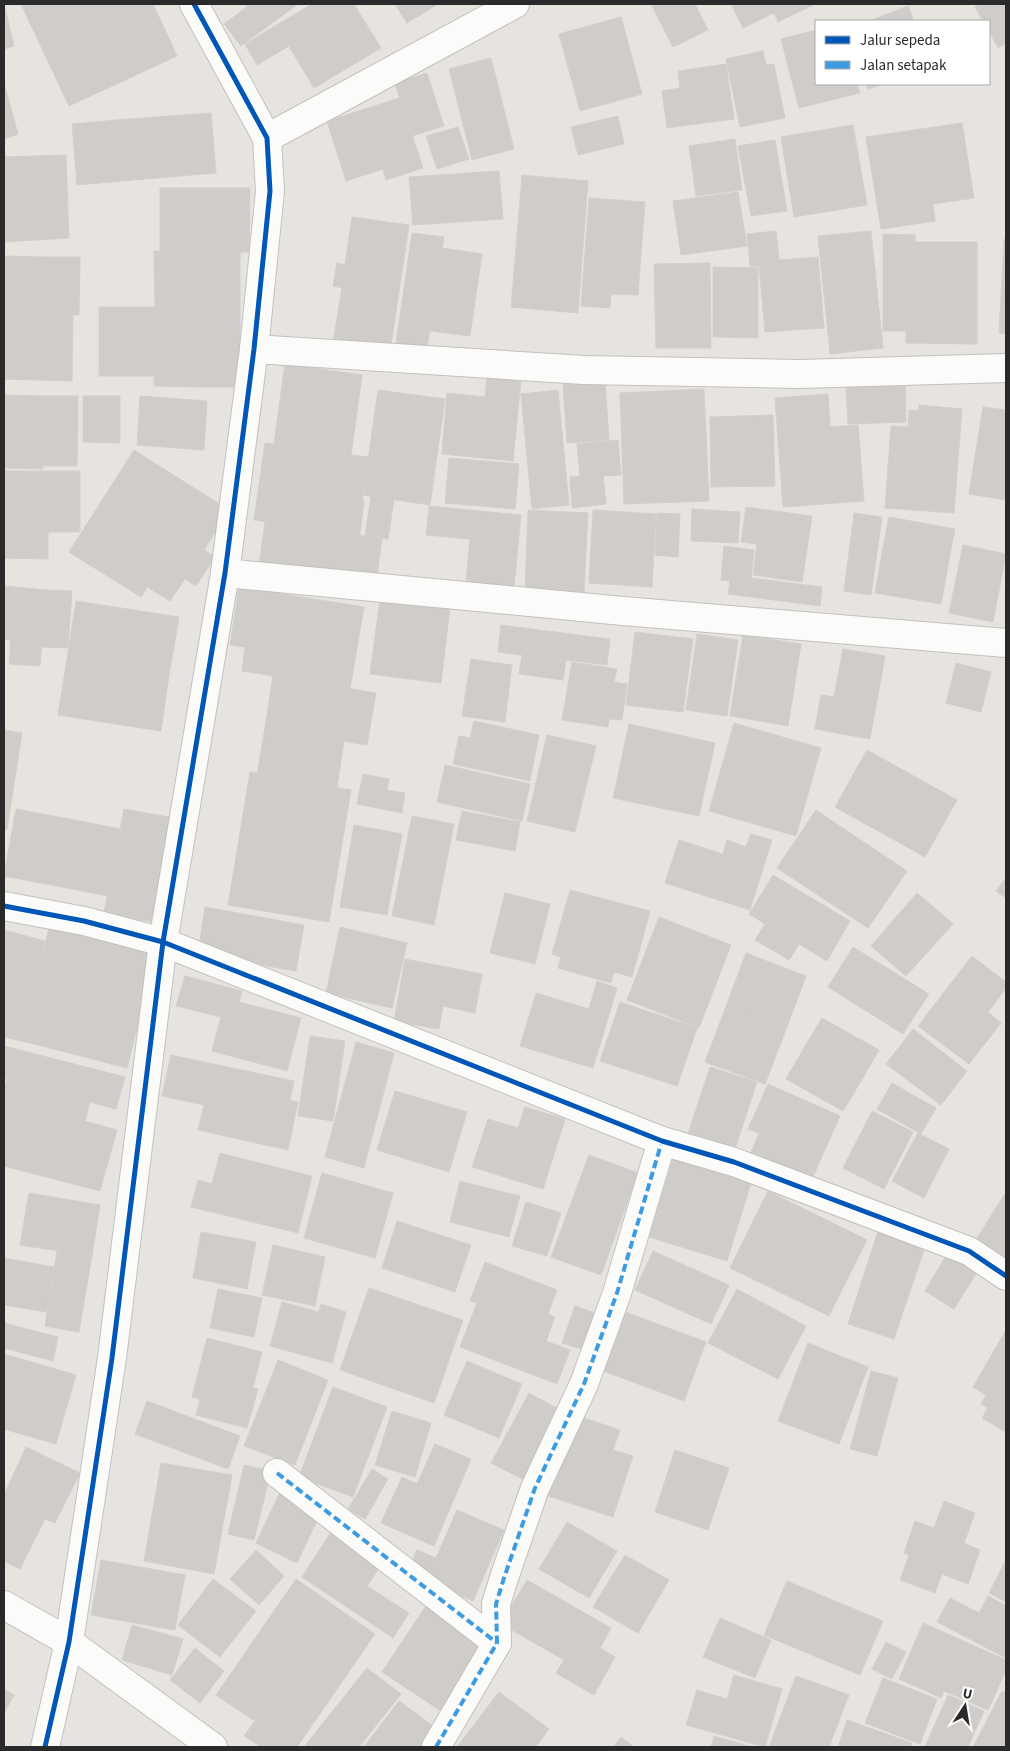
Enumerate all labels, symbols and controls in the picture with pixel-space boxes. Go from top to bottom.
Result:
legend [815,20,990,85]
text: Jalur sepeda [860,30,940,51]
text: Jalan setapak [860,55,947,76]
north arrow [940,1681,990,1731]
text: U [961,1684,974,1705]

